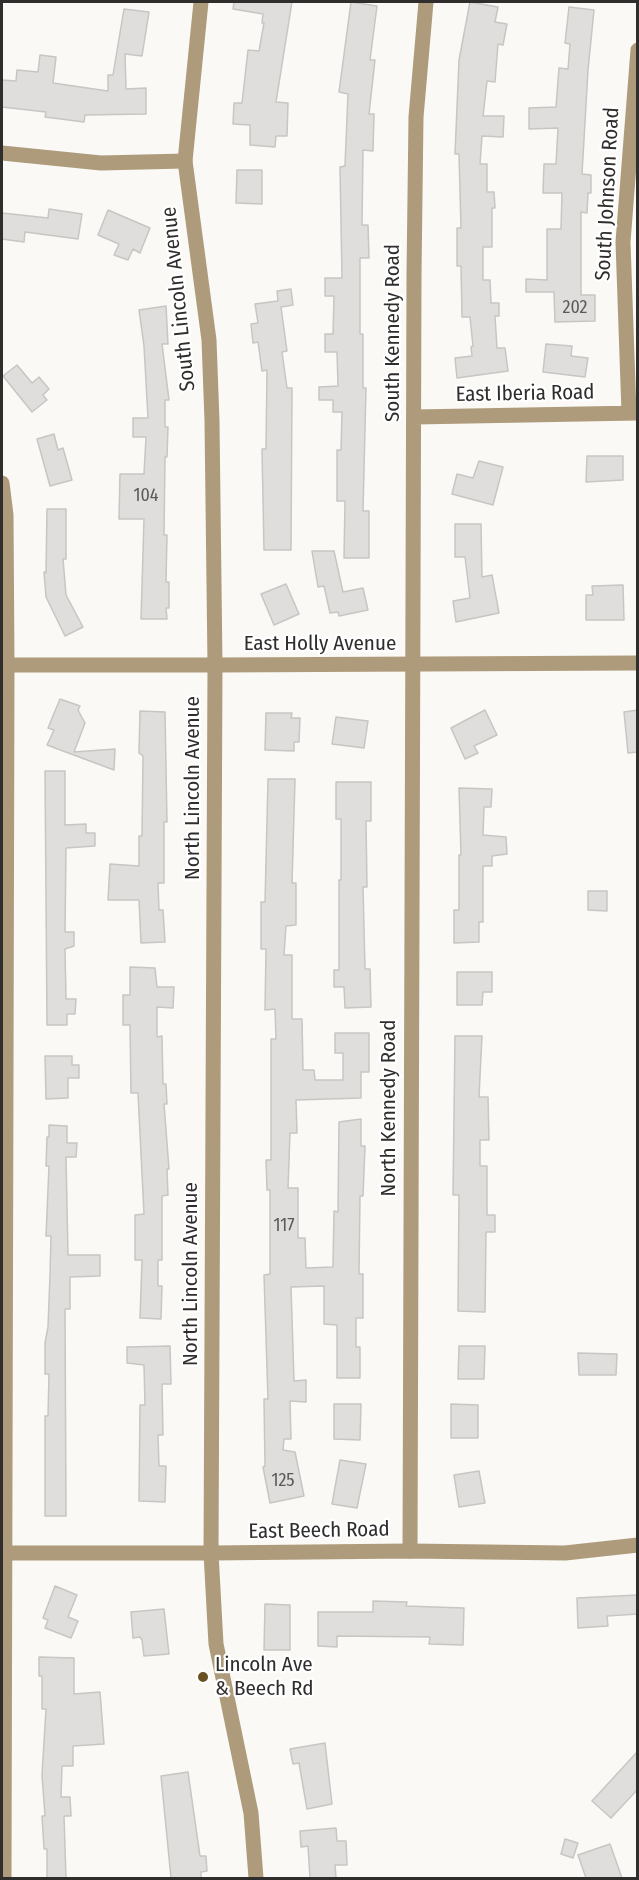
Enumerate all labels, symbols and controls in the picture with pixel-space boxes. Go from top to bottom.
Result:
street label: South Johnson Road [591,107,625,281]
street label: South Lincoln Avenue [157,206,201,392]
street label: South Kennedy Road [380,244,406,422]
house number: 202 [562,297,588,319]
street label: East Iberia Road [455,380,595,408]
house number: 104 [133,485,159,507]
street label: East Holly Avenue [244,631,396,657]
street label: North Lincoln Avenue [180,696,206,880]
street label: North Kennedy Road [376,1020,402,1196]
street label: North Lincoln Avenue [178,1182,204,1366]
house number: 117 [273,1215,295,1237]
house number: 125 [271,1470,295,1492]
street label: East Beech Road [248,1517,390,1545]
place label: Lincoln Ave & Beech Rd [215,1652,314,1702]
marker: Lincoln Ave & Beech Rd [196,1670,210,1684]

